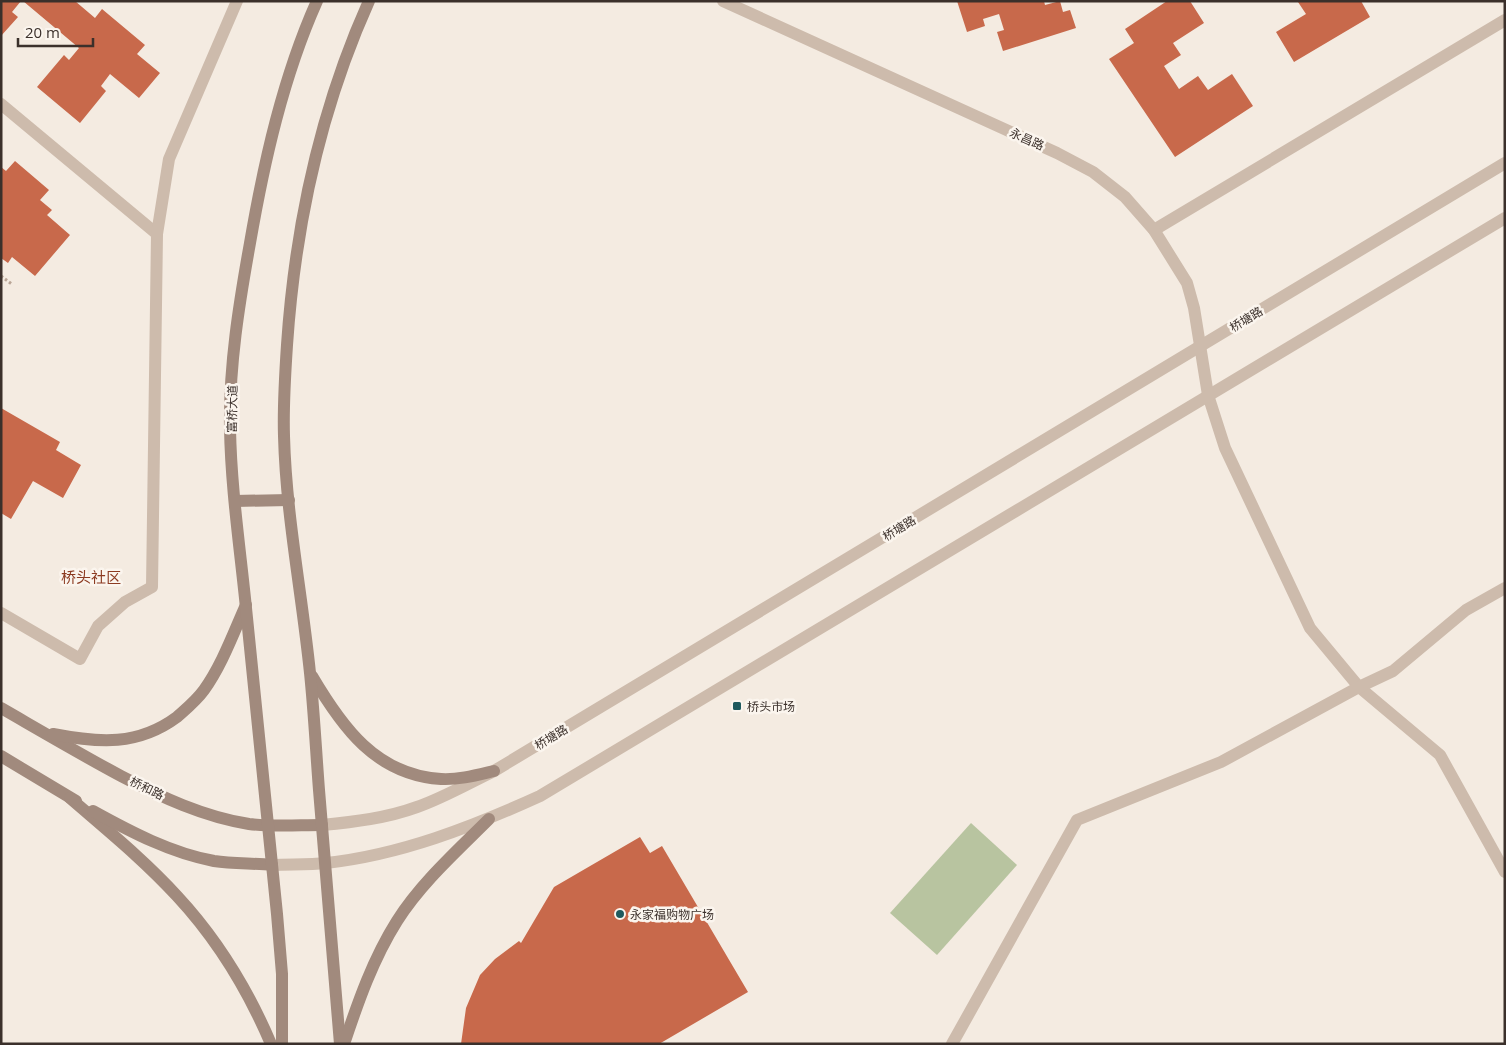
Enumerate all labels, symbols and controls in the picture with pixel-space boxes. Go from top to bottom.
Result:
scale bar [18,15,92,47]
text: 20 m [25,22,60,42]
street label: 永昌路 [1007,124,1047,154]
street label: 桥塘路 [1226,302,1266,336]
street label: 富桥大道 [223,385,241,433]
street label: 桥塘路 [879,511,919,545]
district label: 桥头社区 [61,567,121,587]
place label: 桥头市场 [747,698,795,715]
marker: 桥头市场 [731,700,743,712]
street label: 桥塘路 [531,720,571,754]
street label: 桥和路 [127,772,167,804]
place label: 永家福购物广场 [630,906,714,923]
marker: 永家福购物广场 [614,908,626,920]

